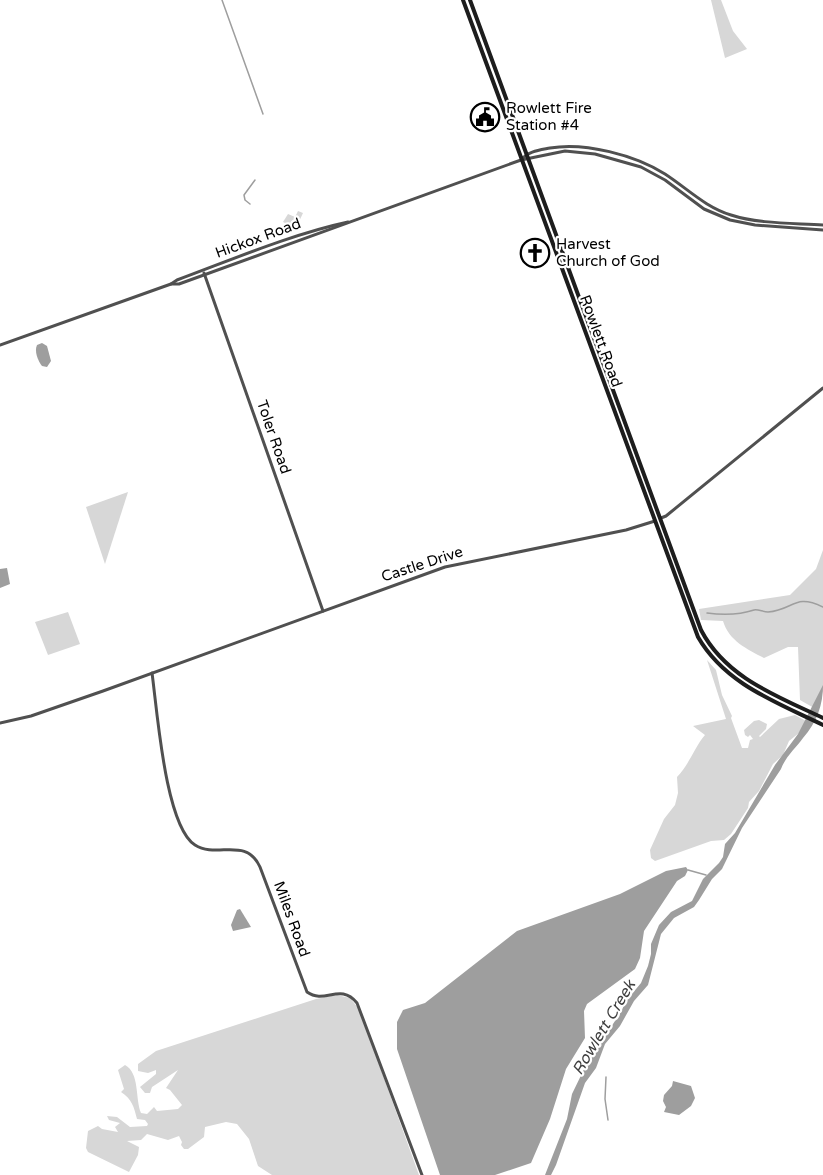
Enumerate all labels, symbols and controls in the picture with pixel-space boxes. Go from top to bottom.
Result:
place label: Rowlett Fire Station #4 [506,99,592,134]
public building icon: Rowlett Fire Station #4 [469,101,501,133]
street label: Hickox Road [213,214,303,262]
place label: Harvest Church of God [556,235,660,270]
church icon: Harvest Church of God [519,237,551,269]
street label: Rowlett Road [576,292,626,390]
street label: Toler Road [253,398,295,476]
street label: Castle Drive [379,542,465,586]
street label: Miles Road [270,879,314,959]
water label: Rowlett Creek [568,975,641,1078]

